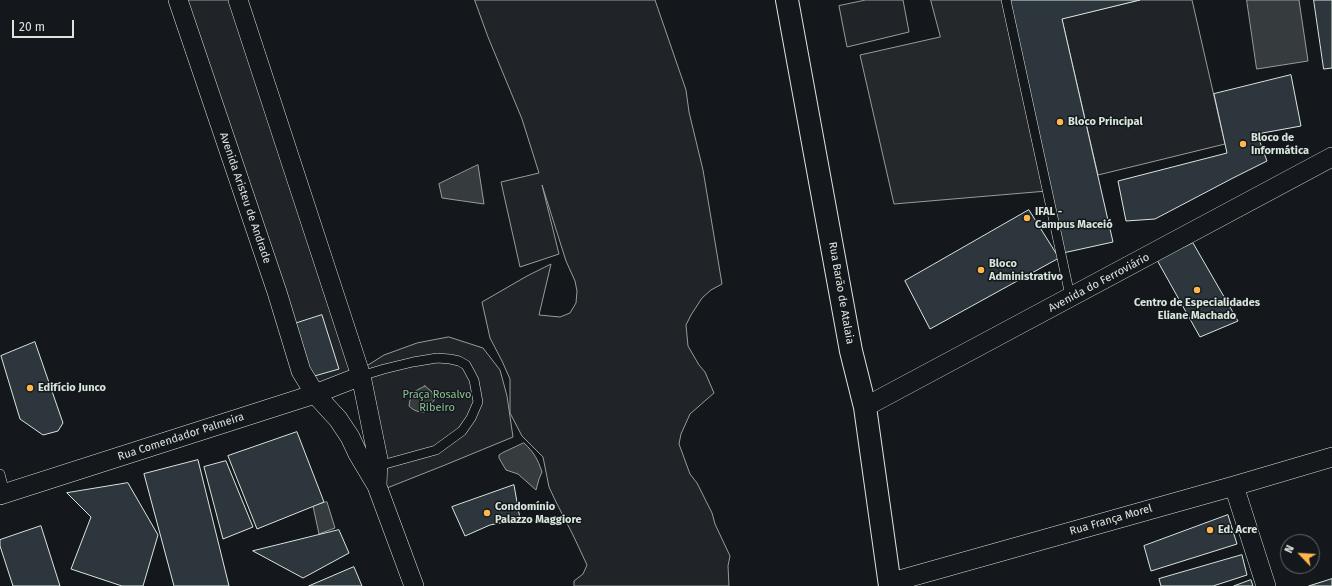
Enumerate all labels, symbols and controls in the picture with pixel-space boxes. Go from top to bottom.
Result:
scale bar [14,12,76,38]
text: 20 m [19,20,45,34]
place label: Bloco Principal [1068,115,1143,129]
marker: Bloco Principal [1055,117,1065,127]
street label: Avenida Aristeu de Andrade [216,131,274,265]
place label: Bloco de Informática [1251,131,1309,157]
marker: Bloco de Informática [1238,139,1248,149]
place label: IFAL - Campus Maceió [1035,205,1113,231]
marker: IFAL - Campus Maceió [1022,213,1032,223]
street label: Rua Barão de Atalaia [826,241,856,345]
street label: Avenida do Ferroviário [1046,251,1152,315]
place label: Bloco Administrativo [989,257,1063,283]
marker: Bloco Administrativo [976,265,986,275]
marker: Centro de Especialidades Eliane Machado [1192,285,1202,295]
place label: Centro de Especialidades Eliane Machado [1134,296,1260,322]
place label: Edifício Junco [38,381,106,395]
marker: Edifício Junco [25,383,35,393]
park label: Praça Rosalvo Ribeiro [403,388,471,414]
street label: Rua Comendador Palmeira [116,410,246,464]
place label: Condomínio Palazzo Maggiore [495,500,582,526]
street label: Rua França Morel [1068,502,1154,538]
marker: Condomínio Palazzo Maggiore [482,508,492,518]
place label: Ed. Acre [1218,523,1257,537]
marker: Ed. Acre [1205,525,1215,535]
north arrow [1280,534,1320,574]
text: N [1282,543,1297,555]

